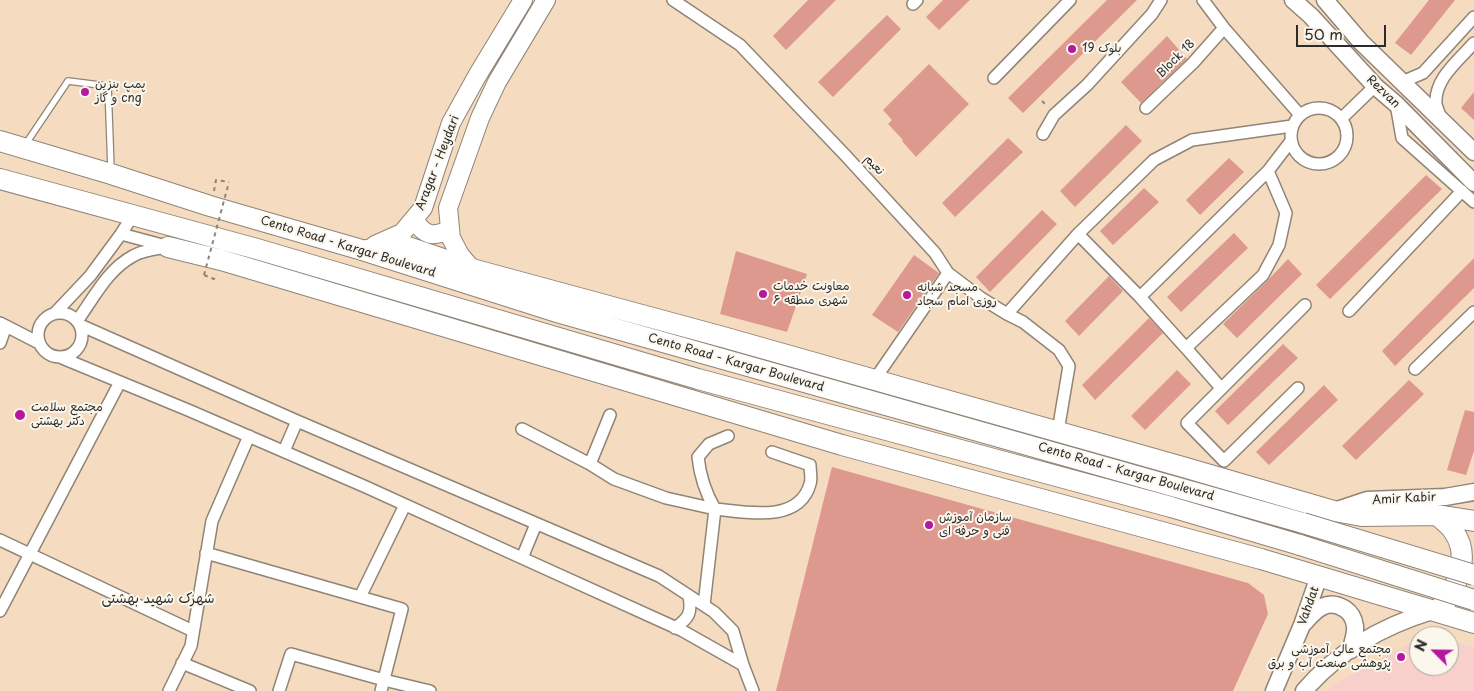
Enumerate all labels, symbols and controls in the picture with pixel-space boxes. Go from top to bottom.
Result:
scale bar [1299,15,1389,47]
text: 50 m [1304,22,1343,45]
street label: Block 18 [1154,37,1198,81]
place label: بلوک 19 [1082,42,1121,56]
marker: بلوک 19 [1066,43,1078,55]
street label: Rezvan [1363,73,1403,111]
place label: پمپ بنزین و گاز cng [95,78,146,106]
marker: پمپ بنزین و گاز cng [79,86,91,98]
street label: Aragar - Heydari [413,114,463,212]
street label: نعیم [861,152,887,178]
street label: Cento Road - Kargar Boulevard [259,213,437,281]
place label: معاونت خدمات شهری منطقه ۶ [773,280,849,308]
place label: مسجد شبانه روزی امام سجاد [917,281,997,309]
marker: معاونت خدمات شهری منطقه ۶ [757,288,769,300]
marker: مسجد شبانه روزی امام سجاد [901,289,913,301]
street label: Cento Road - Kargar Boulevard [646,331,826,395]
place label: مجتمع سلامت دکتر بهشتی [31,401,103,429]
marker: مجتمع سلامت دکتر بهشتی [13,408,27,422]
street label: Cento Road - Kargar Boulevard [1036,440,1216,504]
street label: Amir Kabir [1372,490,1436,508]
place label: سازمان آموزش فنی و حرفه ای [939,511,1012,539]
marker: سازمان آموزش فنی و حرفه ای [923,519,935,531]
street label: Vahdat [1295,585,1323,627]
district label: شهرک شهید بهشتی [101,591,215,607]
north arrow [1409,626,1459,676]
text: N [1409,636,1432,655]
place label: مجتمع عالی آموزشی پژوهشی صنعت آب و برق [1268,643,1391,671]
marker: مجتمع عالی آموزشی پژوهشی صنعت آب و برق [1395,651,1407,663]

